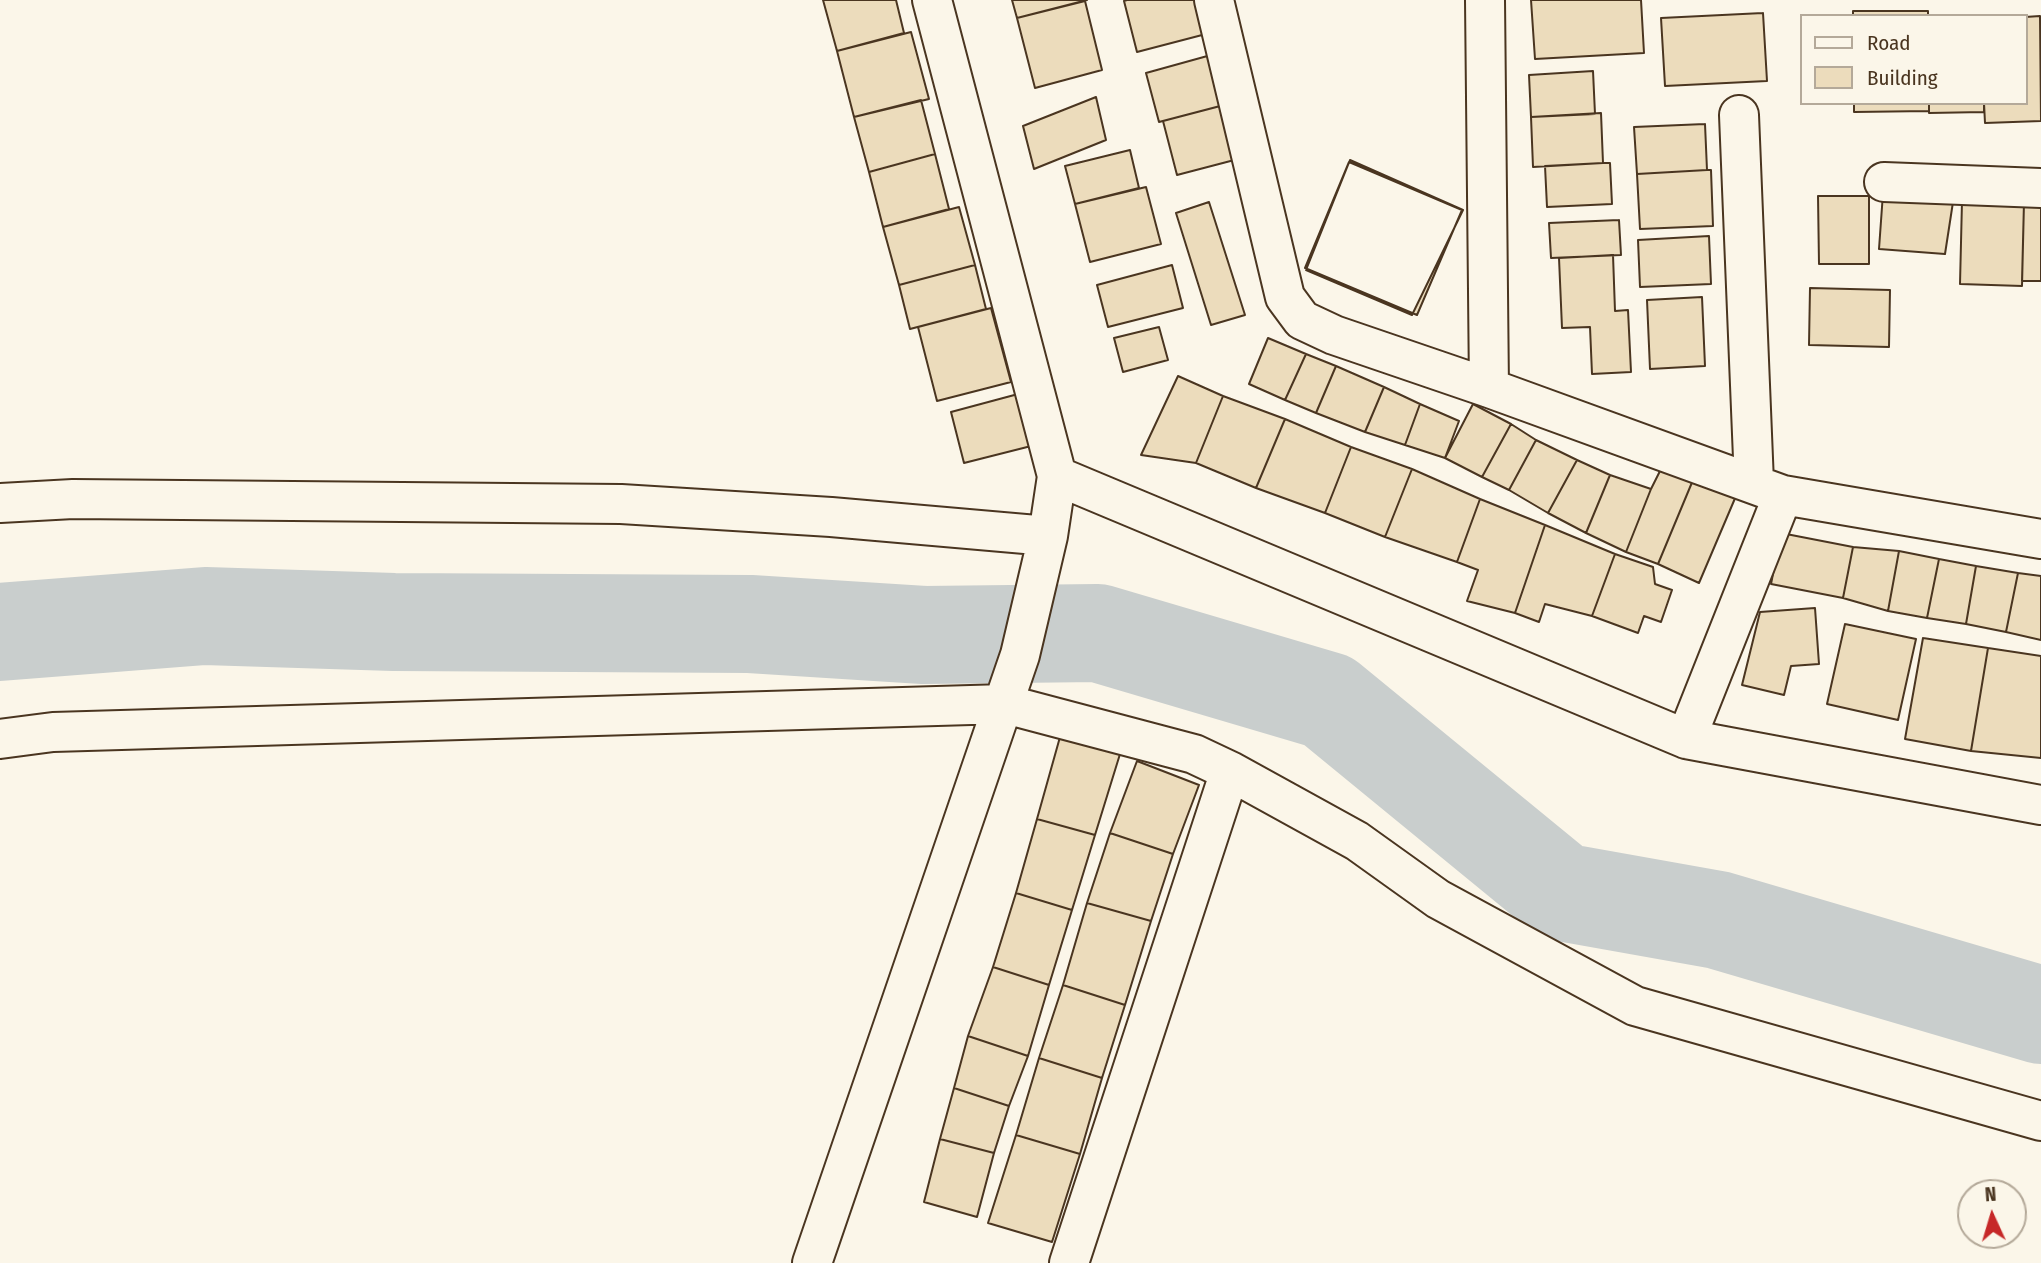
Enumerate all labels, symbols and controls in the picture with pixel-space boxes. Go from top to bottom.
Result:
legend [1800,14,2027,105]
text: Road [1867,30,1911,56]
text: Building [1867,65,1938,91]
north arrow [1957,1179,2027,1249]
text: N [1984,1183,1997,1206]

